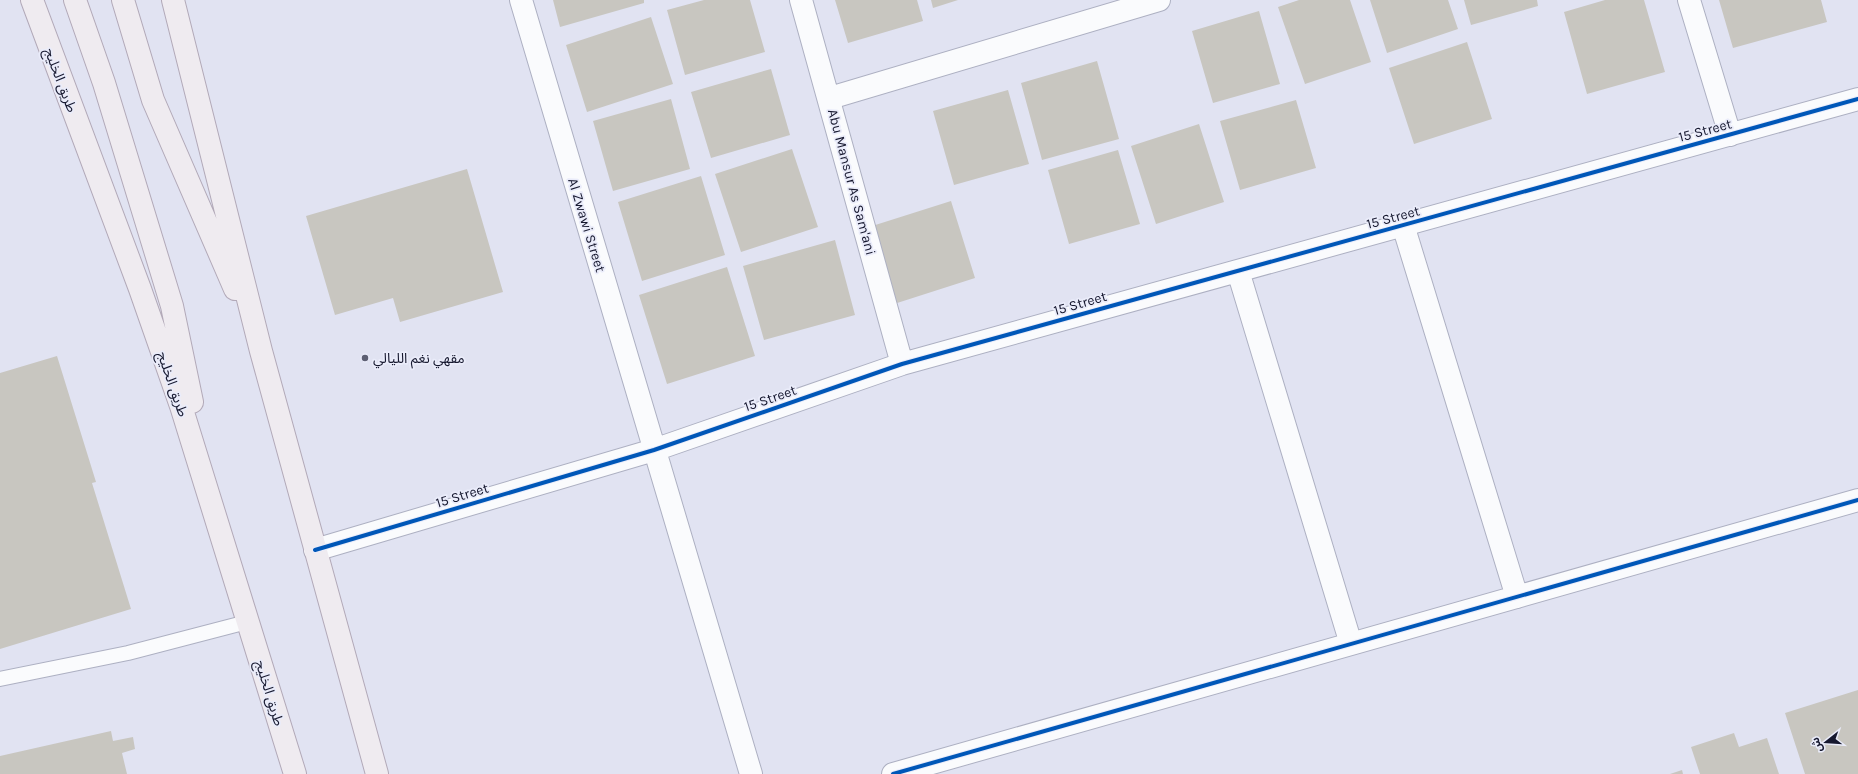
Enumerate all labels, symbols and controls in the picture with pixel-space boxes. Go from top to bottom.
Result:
street label: طريق الخليج [39,45,81,116]
street label: Abu Mansur As Sam'ani [824,107,879,257]
street label: 15 Street [1677,115,1734,146]
street label: Al Zwawi Street [564,176,609,274]
street label: 15 Street [1365,202,1422,233]
street label: 15 Street [1052,288,1109,319]
street label: طريق الخليج [152,349,192,420]
place label: مقهي نغم الليالي [373,350,465,369]
marker: مقهي نغم الليالي [360,353,370,363]
street label: 15 Street [742,382,799,415]
street label: 15 Street [434,479,491,512]
street label: طريق الخليج [250,658,288,729]
north arrow [1806,722,1846,762]
text: ش [1808,736,1825,754]

